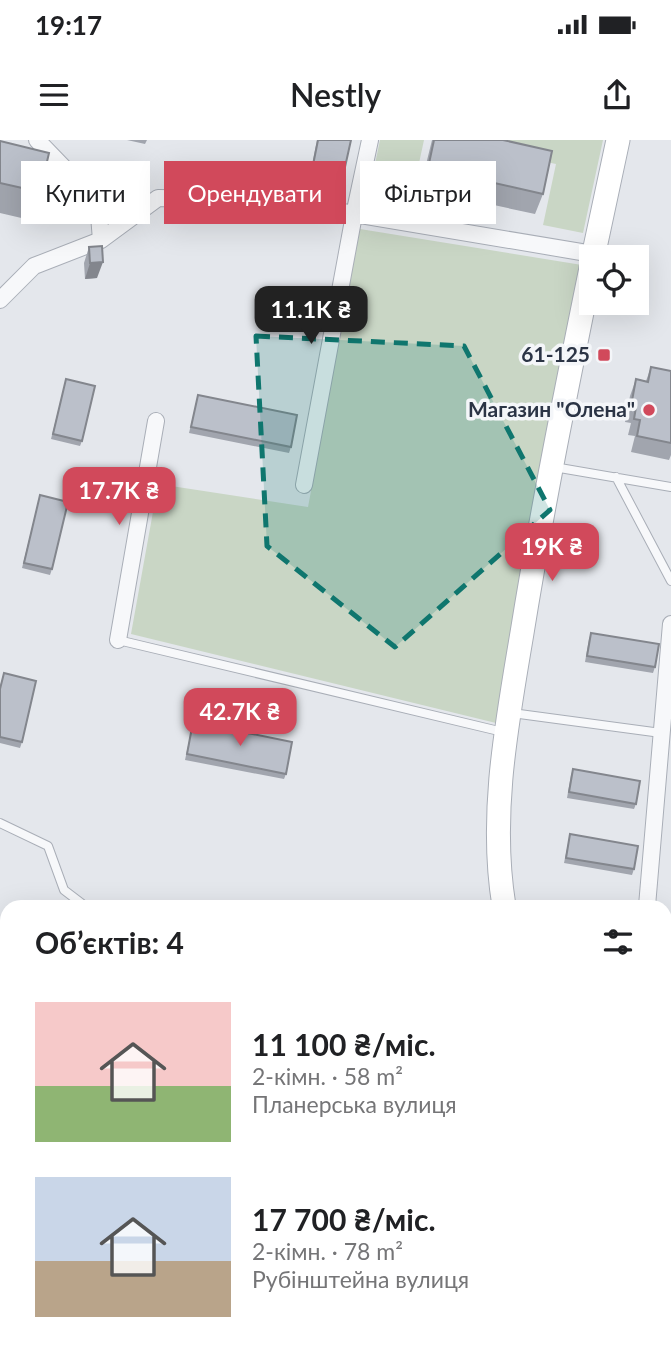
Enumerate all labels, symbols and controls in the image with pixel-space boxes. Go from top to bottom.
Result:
text: 19:17 [35,9,102,41]
text: Nestly [290,75,381,114]
icon: menu [35,76,73,114]
icon: share [598,76,636,114]
chip: Купити [21,161,150,224]
chip: Орендувати [164,161,346,224]
chip: Фільтри [360,161,496,224]
map controls [579,245,649,315]
button: locate [579,245,649,315]
pin: 11.1K ₴ [246,286,376,346]
text: 11.1K ₴ [271,295,351,323]
place label: 61-125 [521,341,590,366]
marker: 61-125 [596,347,612,363]
place label: Магазин "Олена" [468,396,635,421]
marker: Магазин "Олена" [641,402,657,418]
pin: 17.7K ₴ [54,468,184,527]
text: 17.7K ₴ [79,476,159,504]
pin: 19K ₴ [503,524,601,583]
text: 19K ₴ [521,532,583,560]
pin: 42.7K ₴ [175,688,305,748]
text: 42.7K ₴ [200,697,280,725]
icon: filters [599,923,637,961]
text: Об’єктів: 4 [35,924,184,960]
text: 11 100 ₴/міс. [252,1026,436,1062]
icon: home [91,1030,175,1114]
text: 2-кімн. · 58 m² [252,1062,403,1090]
text: Планерська вулиця [252,1090,457,1118]
text: 17 700 ₴/міс. [252,1201,436,1237]
icon: home [91,1205,175,1289]
text: 2-кімн. · 78 m² [252,1237,403,1265]
text: Рубінштейна вулиця [252,1265,469,1293]

